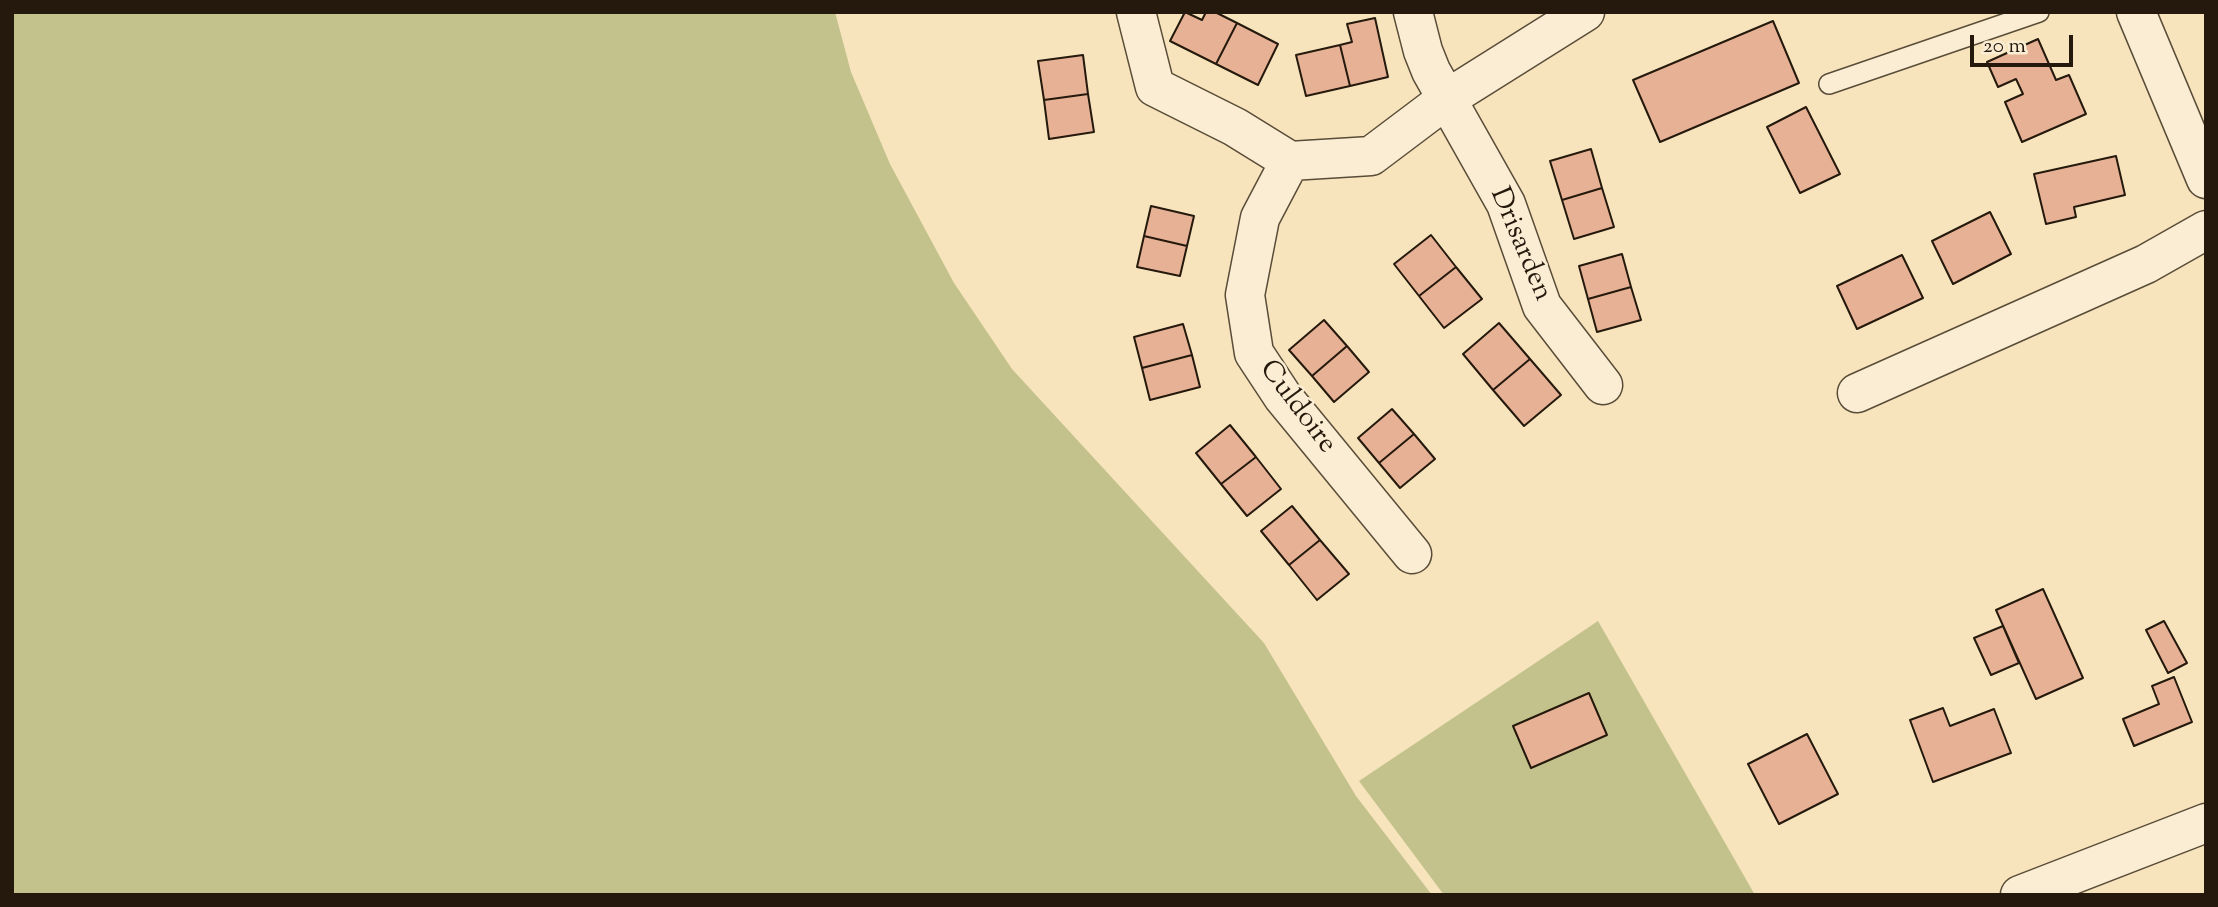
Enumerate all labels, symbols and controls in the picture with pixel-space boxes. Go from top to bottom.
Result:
scale bar [1973,21,2076,65]
text: 20 m [1983,32,2026,62]
street label: Drisarden [1480,183,1558,307]
street label: Culdoire [1250,355,1342,461]

